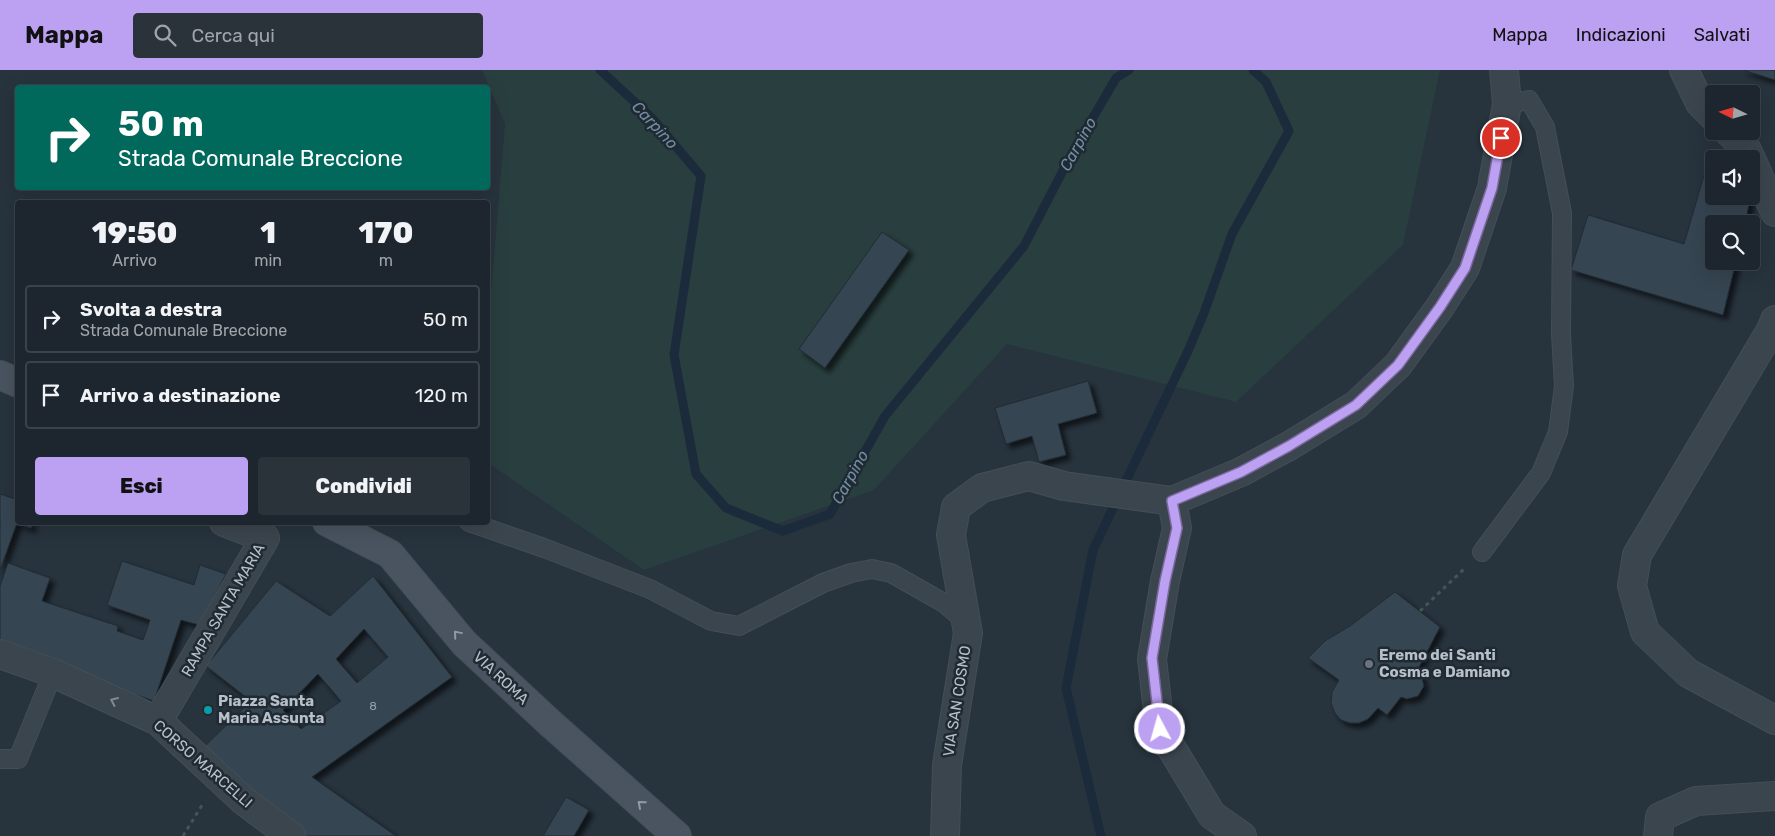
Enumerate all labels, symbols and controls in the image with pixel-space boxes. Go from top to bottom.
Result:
search box [133,13,483,58]
text: Mappa [25,21,103,49]
icon: search [151,21,179,49]
text: Cerca qui [191,24,275,47]
text: Mappa [1492,24,1548,46]
text: Indicazioni [1576,24,1666,46]
text: Salvati [1694,24,1750,46]
north arrow [1705,85,1760,140]
map controls [1705,85,1760,270]
water label: Carpino [628,97,682,153]
text: 50 m [118,103,204,145]
icon: right [35,105,100,170]
water label: Carpino [1056,114,1100,174]
pin [1480,117,1522,159]
icon: arrive [1487,124,1515,152]
text: Strada Comunale Breccione [118,145,403,172]
button: sound [1705,150,1760,205]
text: 19:50 [92,215,178,251]
text: 1 [260,215,276,251]
text: 170 [359,215,413,251]
button: search [1705,215,1760,270]
text: Arrivo [112,251,157,270]
text: min [254,251,282,270]
text: m [379,251,393,270]
text: Svolta a destra [80,298,222,321]
icon: right [37,305,65,333]
text: 50 m [423,308,468,331]
text: Strada Comunale Breccione [80,321,287,340]
icon: arrive [37,381,65,409]
text: Arrivo a destinazione [80,384,281,407]
text: 120 m [415,384,468,407]
water label: Carpino [828,447,872,507]
button: Esci [35,457,248,515]
button: Condividi [258,457,470,515]
street label: RAMPA SANTA MARIA [178,540,268,680]
one-way arrow [454,631,463,640]
street label: VIA SAN COSMO [939,644,975,758]
place label: Eremo dei Santi Cosma e Damiano [1379,646,1510,681]
street label: VIA ROMA [470,648,532,708]
marker: Eremo dei Santi Cosma e Damiano [1363,658,1375,670]
place label: Piazza Santa Maria Assunta [218,692,325,727]
one-way arrow [110,696,119,707]
house number: 8 [369,699,377,713]
position arrow [1133,702,1185,754]
marker: Piazza Santa Maria Assunta [202,704,214,716]
street label: CORSO MARCELLI [150,716,256,812]
one-way arrow [637,801,646,810]

